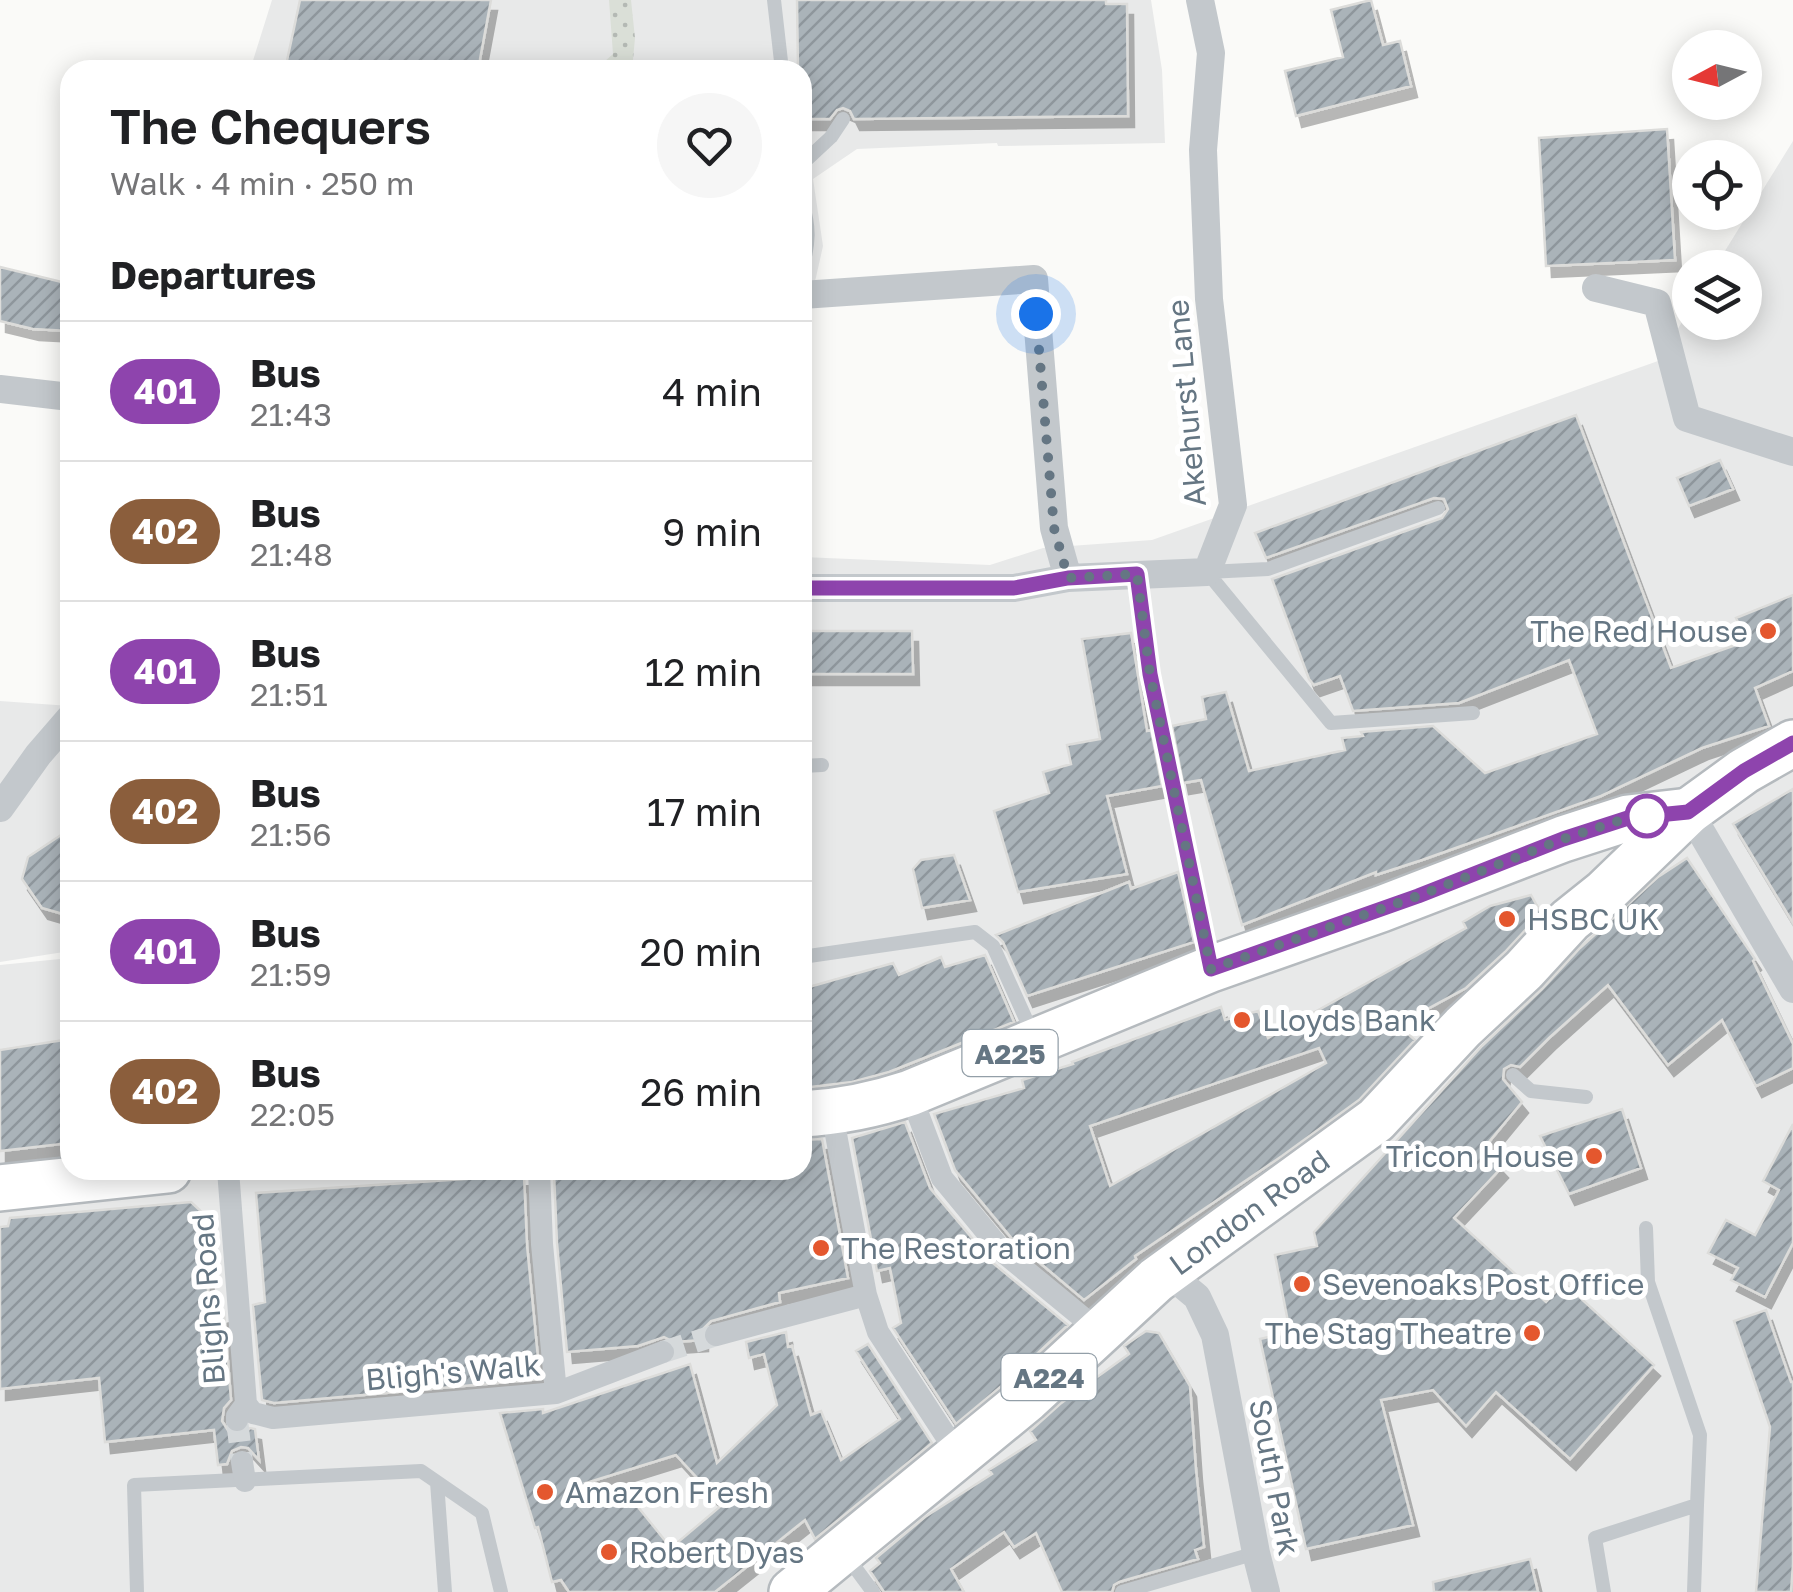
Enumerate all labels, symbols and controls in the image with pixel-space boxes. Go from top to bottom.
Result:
north arrow [1672,30,1762,120]
map controls [1672,30,1762,340]
button: heart [657,93,762,198]
text: The Chequers [110,97,431,155]
button: locate [1672,140,1762,230]
text: Walk · 4 min · 250 m [110,164,414,202]
button: layers [1672,250,1762,340]
text: Departures [110,252,316,297]
your location [1011,289,1061,339]
street label: Akehurst Lane [1159,298,1213,508]
text: Bus [250,350,321,395]
text: 4 min [662,369,762,414]
text: 401 [134,370,196,412]
text: 21:43 [250,395,332,433]
text: Bus [250,490,321,535]
text: 9 min [662,509,762,554]
text: 402 [132,510,198,552]
text: 21:48 [250,535,333,573]
place label: The Red House [1530,613,1748,649]
marker: The Red House [1757,620,1779,642]
text: Bus [250,630,321,675]
text: 12 min [645,649,762,694]
text: 401 [134,650,196,692]
text: 21:51 [250,675,328,713]
text: Bus [250,770,321,815]
text: 17 min [647,789,762,834]
text: 402 [132,790,198,832]
unlabelled marker [1626,795,1668,837]
text: 21:56 [250,815,332,853]
place label: HSBC UK [1527,901,1659,937]
marker: HSBC UK [1496,908,1518,930]
text: Bus [250,910,321,955]
text: 20 min [640,929,762,974]
text: 401 [134,930,196,972]
text: 21:59 [250,955,332,993]
place label: Lloyds Bank [1262,1002,1436,1038]
marker: Lloyds Bank [1231,1009,1253,1031]
road number: A225 [962,1030,1058,1076]
text: Bus [250,1050,321,1095]
text: 26 min [640,1069,762,1114]
text: 402 [132,1070,198,1112]
text: 22:05 [250,1095,335,1133]
place label: Tricon House [1386,1138,1574,1174]
street label: London Road [1162,1142,1336,1282]
marker: Tricon House [1583,1145,1605,1167]
street label: Blighs Road [184,1212,232,1386]
place label: The Restoration [841,1230,1071,1266]
marker: The Restoration [810,1237,832,1259]
place label: Sevenoaks Post Office [1322,1266,1644,1302]
marker: Sevenoaks Post Office [1291,1273,1313,1295]
place label: The Stag Theatre [1265,1315,1512,1351]
marker: The Stag Theatre [1521,1322,1543,1344]
street label: Bligh's Walk [364,1346,542,1398]
road number: A224 [1002,1354,1096,1400]
street label: South Park [1242,1396,1308,1558]
place label: Amazon Fresh [565,1474,769,1510]
marker: Amazon Fresh [534,1481,556,1503]
place label: Robert Dyas [629,1534,805,1570]
marker: Robert Dyas [598,1541,620,1563]

